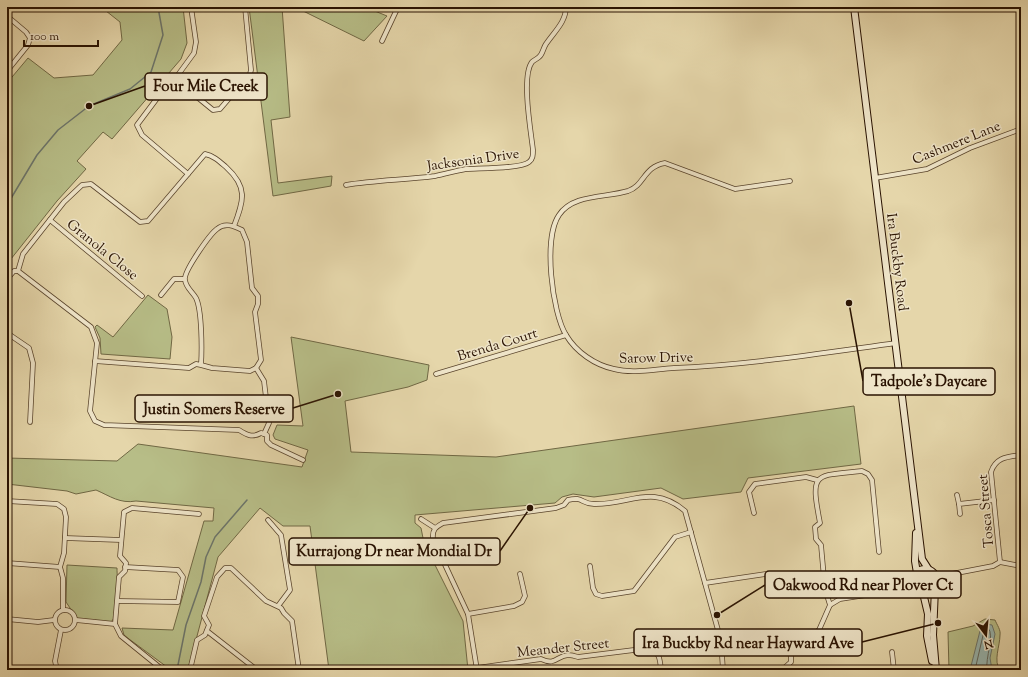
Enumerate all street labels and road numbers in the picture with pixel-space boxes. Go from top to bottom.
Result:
street label: Cashmere Lane [910,117,1004,171]
street label: Jacksonia Drive [425,145,521,177]
street label: Ira Buckby Road [880,212,912,312]
street label: Granola Close [62,215,142,286]
street label: Brenda Court [455,324,540,368]
street label: Sarow Drive [619,348,693,370]
street label: Tosca Street [974,473,1000,548]
street label: Meander Street [516,634,610,664]

